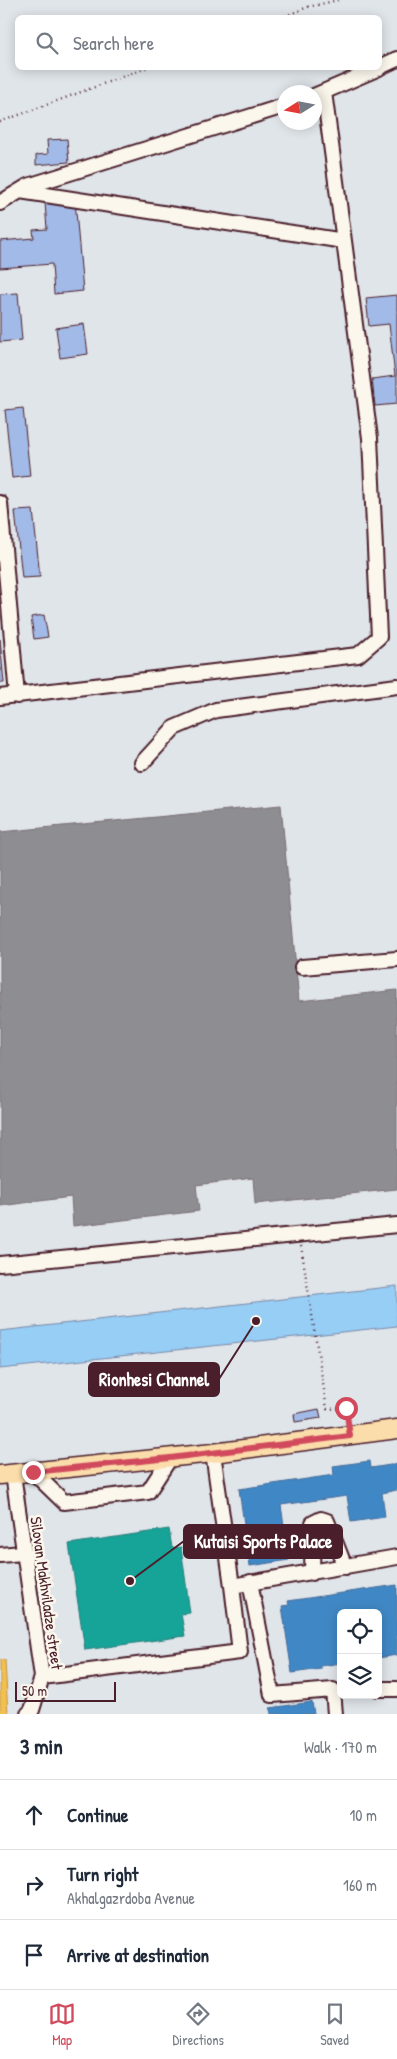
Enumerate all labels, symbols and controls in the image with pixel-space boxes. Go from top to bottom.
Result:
search box [15,15,382,70]
icon: search [33,29,61,57]
text: Search here [73,30,154,56]
north arrow [277,85,322,130]
callout: Rionhesi Channel [89,1363,219,1396]
text: Rionhesi Channel [99,1367,210,1392]
route start [335,1397,358,1420]
route end [22,1461,45,1484]
street label: Silovan Makhviladze street [25,1515,69,1671]
callout: Kutaisi Sports Palace [184,1525,342,1558]
text: Kutaisi Sports Palace [194,1529,333,1555]
map controls [337,1609,382,1699]
button: locate [337,1609,382,1654]
button: layers [337,1654,382,1699]
scale bar [15,1679,116,1702]
text: 50 m [22,1681,47,1700]
text: 3 min [20,1732,63,1761]
text: Walk · 170 m [304,1736,377,1758]
icon: ahead [20,1801,48,1829]
text: Continue [67,1802,128,1828]
text: 10 m [349,1804,377,1826]
text: Turn right [67,1861,138,1887]
icon: right [20,1871,48,1899]
text: 160 m [343,1874,377,1896]
text: Akhalgazrdoba Avenue [67,1887,195,1909]
icon: arrive [20,1941,48,1969]
text: Arrive at destination [67,1942,209,1968]
tab: Map [48,2000,76,2049]
tab: Directions [172,2000,224,2049]
tab: Saved [320,2000,349,2049]

